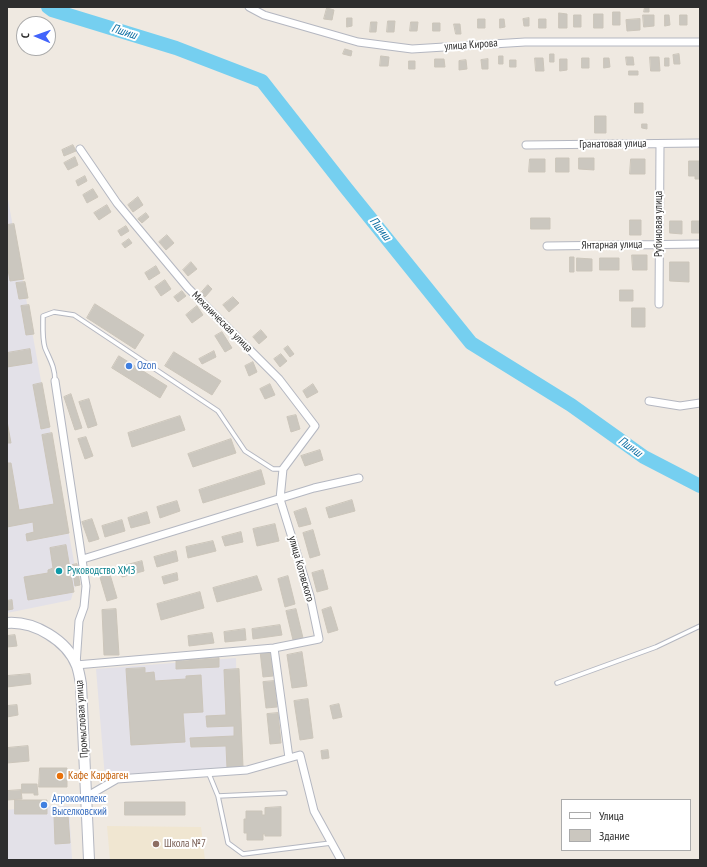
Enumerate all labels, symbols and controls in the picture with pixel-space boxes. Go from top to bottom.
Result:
north arrow [16,16,56,56]
water label: Пшиш [109,21,139,43]
text: С [18,33,32,38]
street label: улица Кирова [444,37,498,53]
street label: Гранатовая улица [579,137,647,151]
street label: Рубиновая улица [652,191,666,257]
water label: Пшиш [366,214,394,244]
street label: Янтарная улица [581,238,643,252]
street label: Механическая улица [189,289,255,355]
place label: Ozon [137,359,156,373]
marker: Ozon [124,361,134,371]
water label: Пшиш [615,434,645,460]
street label: улица Котовского [285,535,317,603]
place label: Руководство ХМЗ [67,564,135,578]
marker: Руководство ХМЗ [54,566,64,576]
street label: Промысловая улица [73,680,91,758]
place label: Кафе Карфаген [68,769,128,783]
marker: Кафе Карфаген [55,771,65,781]
place label: Агрокомплекс Выселковский [52,792,107,818]
legend [561,799,691,851]
marker: Агрокомплекс Выселковский [39,800,49,810]
text: Улица [599,808,624,823]
text: Здание [599,828,630,843]
place label: Школа №7 [164,837,206,851]
marker: Школа №7 [151,839,161,849]

